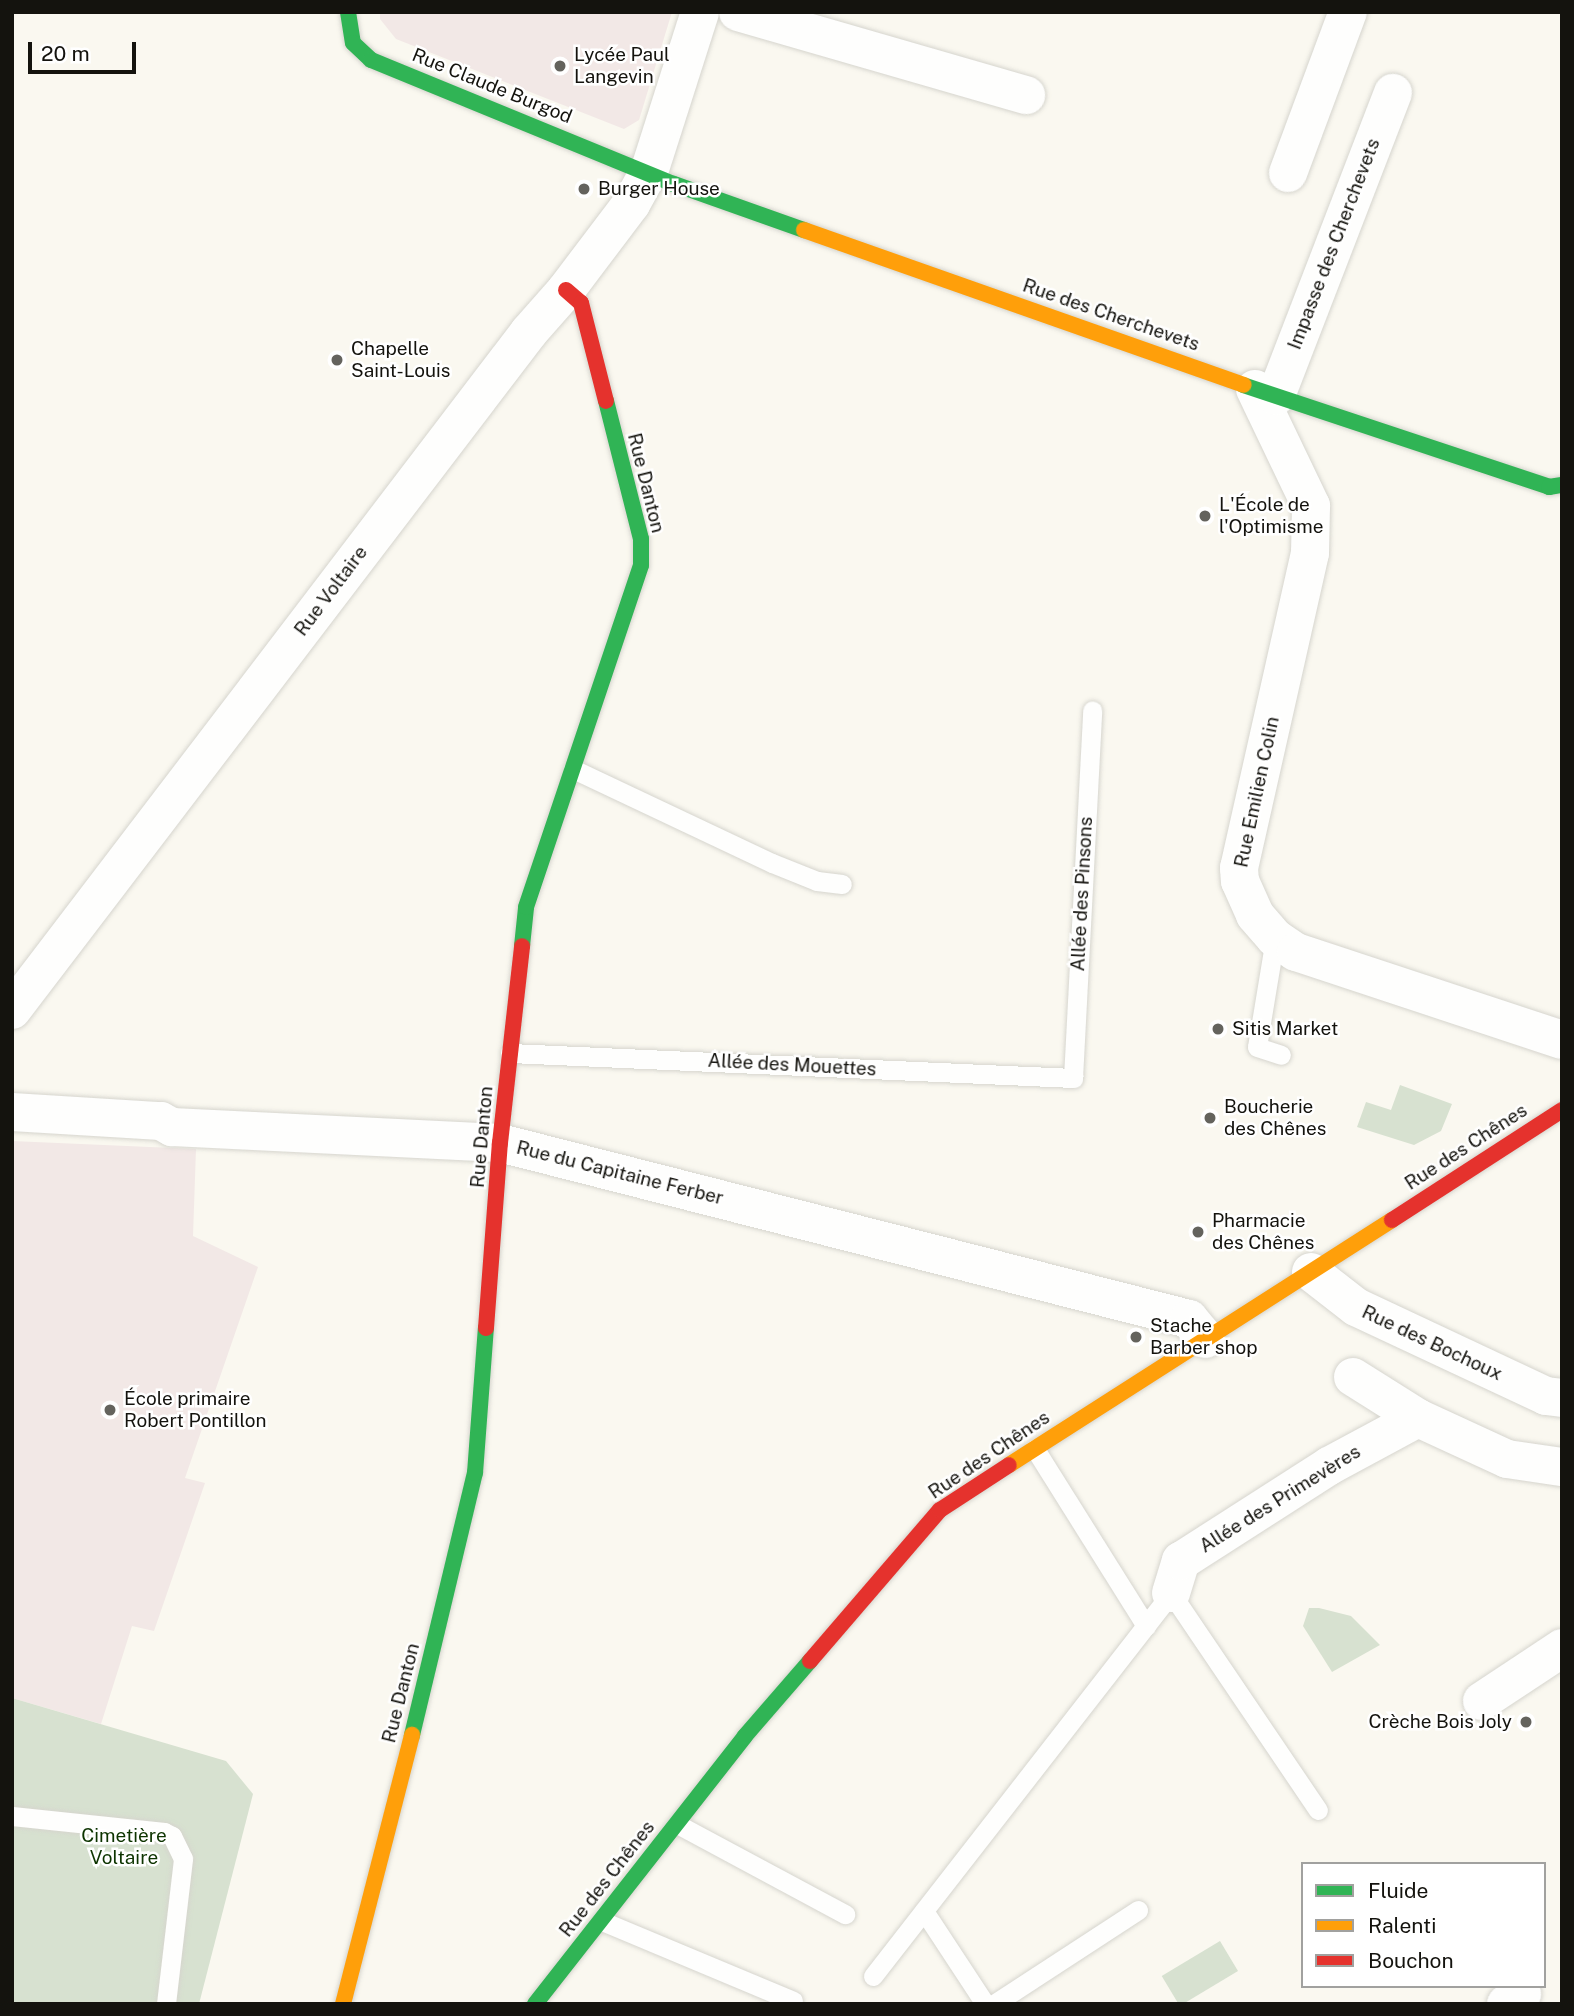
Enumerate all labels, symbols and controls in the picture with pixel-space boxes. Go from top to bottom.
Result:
scale bar [32,28,140,72]
text: 20 m [41,41,90,66]
street label: Rue Claude Burgod [409,43,575,129]
place label: Lycée Paul Langevin [574,44,670,88]
marker: Lycée Paul Langevin [552,58,568,74]
street label: Impasse des Cherchevets [1283,135,1385,353]
place label: Burger House [598,178,720,200]
marker: Burger House [576,181,592,197]
street label: Rue des Cherchevets [1019,274,1203,356]
place label: Chapelle Saint-Louis [351,338,450,382]
marker: Chapelle Saint-Louis [329,352,345,368]
street label: Rue Danton [623,431,669,535]
place label: L'École de l'Optimisme [1219,494,1323,538]
marker: L'École de l'Optimisme [1197,508,1213,524]
street label: Rue Voltaire [290,541,372,641]
street label: Rue Emilien Colin [1230,714,1284,870]
street label: Allée des Pinsons [1067,816,1097,972]
place label: Sitis Market [1232,1018,1338,1040]
marker: Sitis Market [1210,1021,1226,1037]
street label: Allée des Mouettes [707,1049,877,1081]
street label: Rue Danton [466,1085,498,1189]
place label: Boucherie des Chênes [1224,1096,1326,1140]
street label: Rue des Chênes [1400,1099,1532,1195]
marker: Boucherie des Chênes [1202,1110,1218,1126]
street label: Rue du Capitaine Ferber [514,1136,726,1210]
place label: Pharmacie des Chênes [1212,1210,1314,1254]
marker: Pharmacie des Chênes [1190,1224,1206,1240]
street label: Rue des Bochoux [1358,1300,1506,1386]
place label: Stache Barber shop [1150,1315,1257,1359]
marker: Stache Barber shop [1128,1329,1144,1345]
place label: École primaire Robert Pontillon [124,1388,266,1432]
marker: École primaire Robert Pontillon [102,1402,118,1418]
street label: Rue des Chênes [924,1406,1054,1504]
street label: Allée des Primevères [1195,1440,1365,1558]
street label: Rue Danton [378,1641,424,1745]
place label: Crèche Bois Joly [1368,1711,1512,1733]
marker: Crèche Bois Joly [1518,1714,1534,1730]
street label: Rue des Chênes [554,1816,660,1942]
park label: Cimetière Voltaire [81,1825,167,1869]
legend [1301,1862,1546,1988]
text: Fluide [1368,1878,1428,1903]
text: Ralenti [1368,1913,1436,1938]
text: Bouchon [1368,1948,1454,1973]

